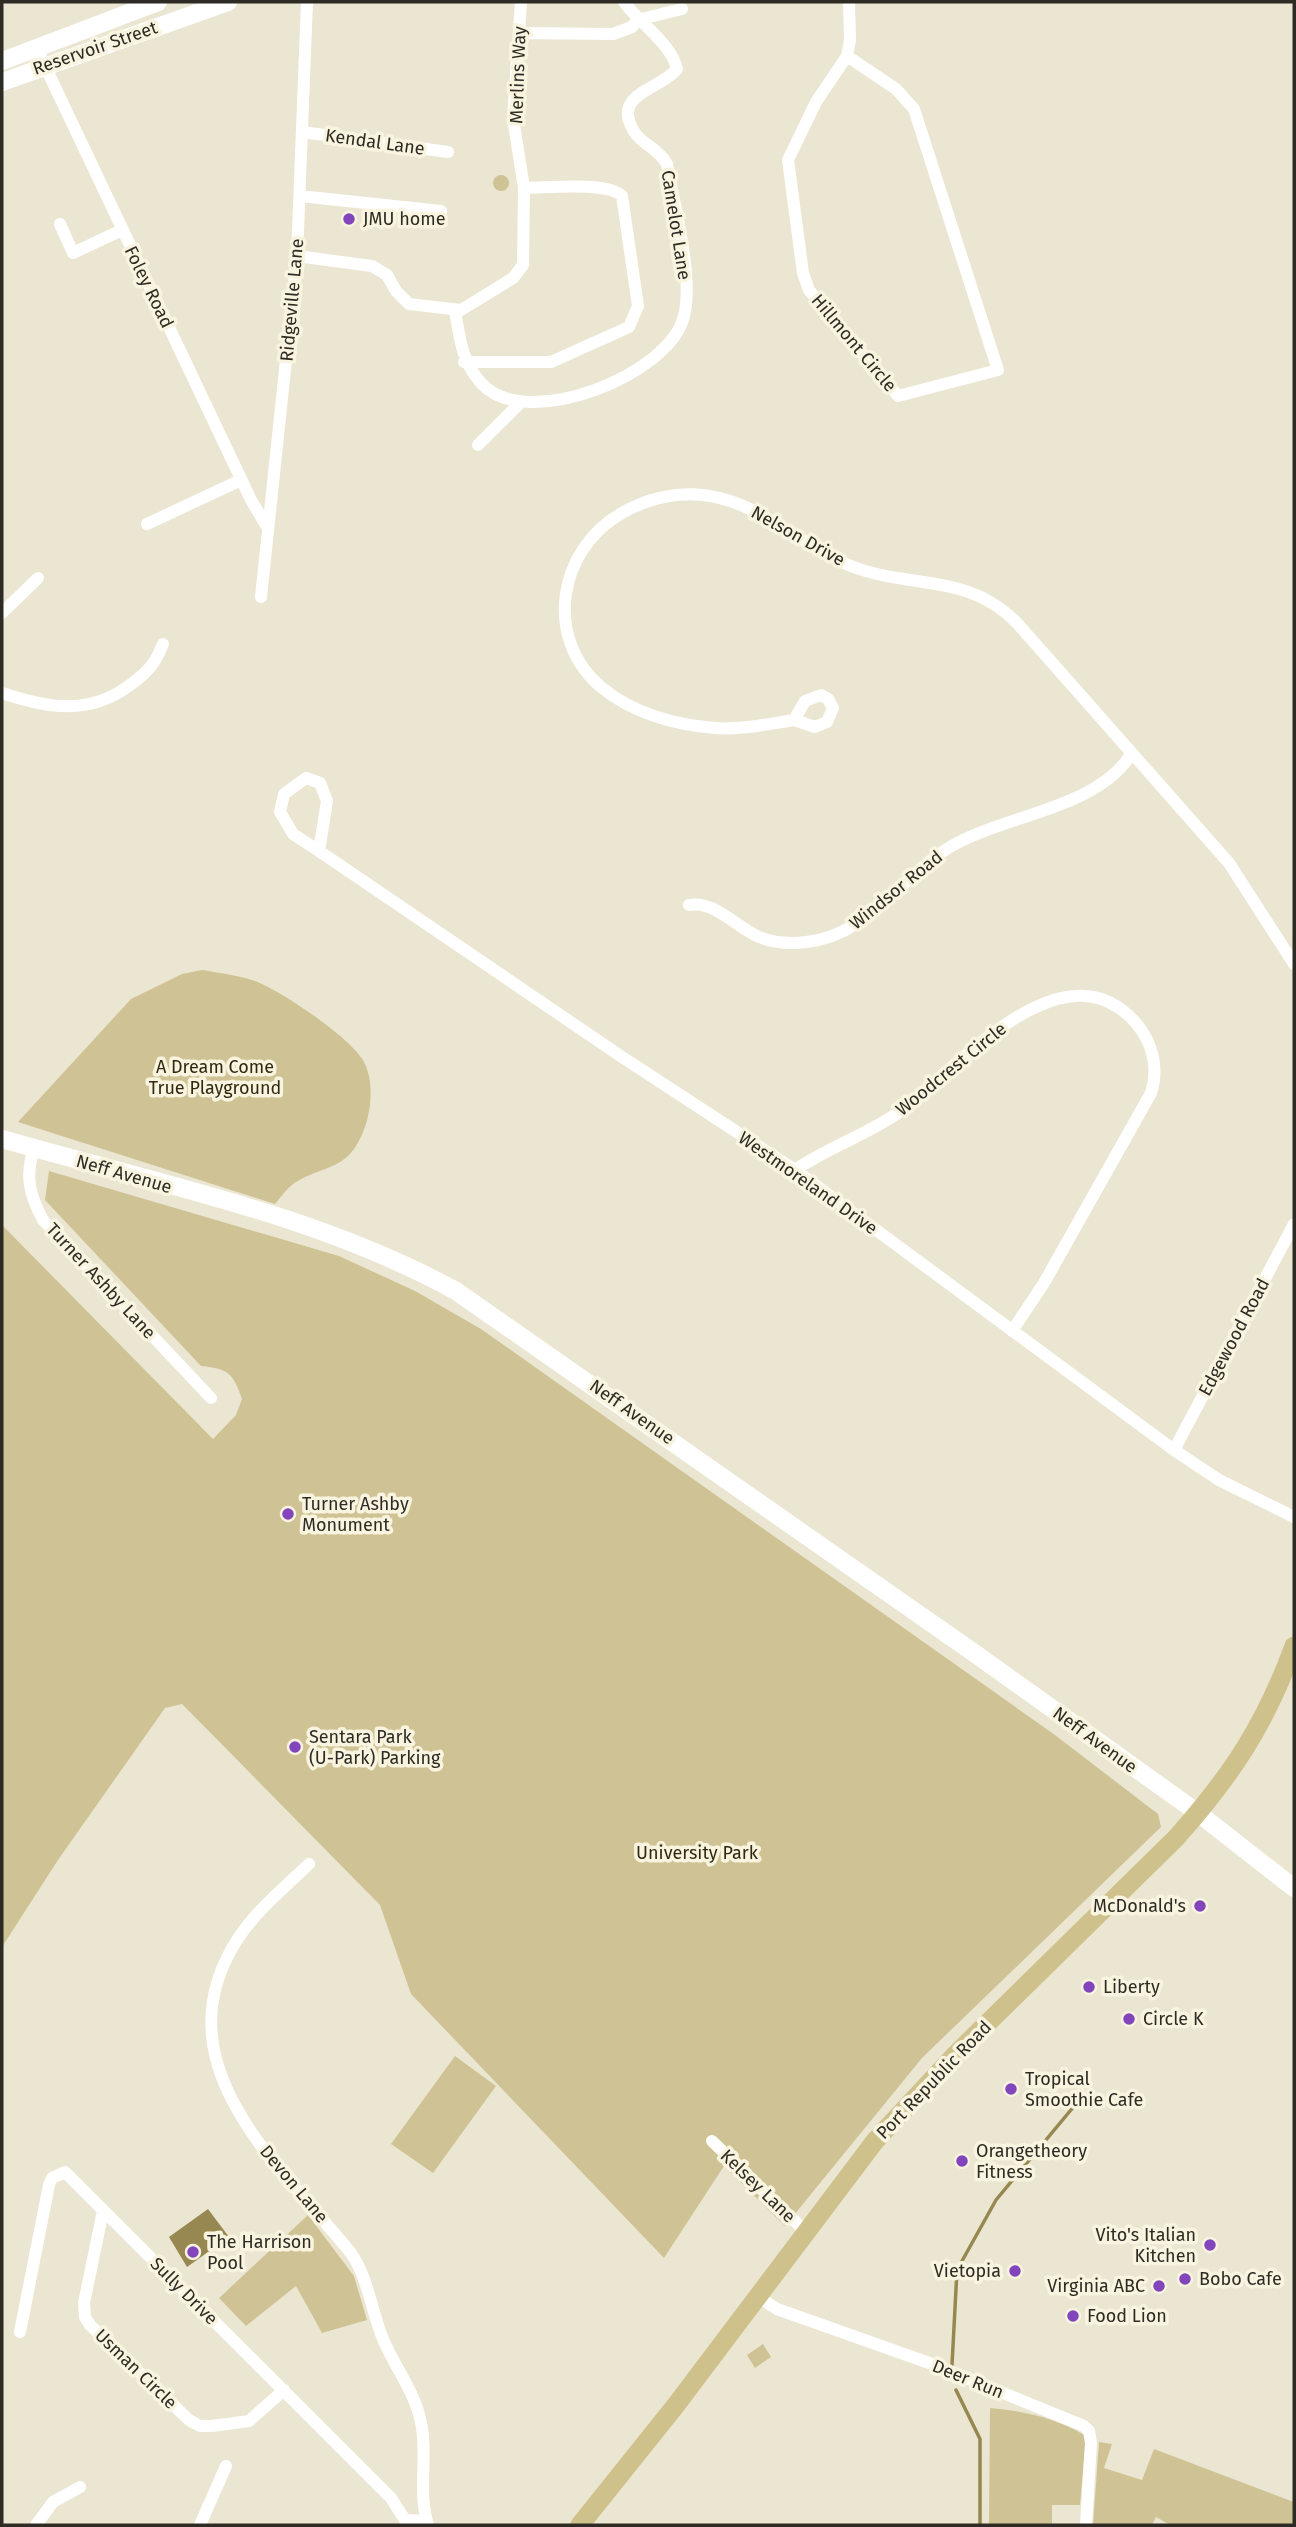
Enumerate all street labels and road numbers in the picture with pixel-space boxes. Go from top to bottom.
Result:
street label: Reservoir Street [30,16,161,80]
street label: Merlins Way [505,26,531,124]
street label: Kendal Lane [324,124,426,160]
street label: Camelot Lane [656,169,696,281]
street label: Ridgeville Lane [276,238,308,362]
street label: Foley Road [120,242,178,332]
street label: Hillmont Circle [807,290,901,396]
street label: Nelson Drive [747,501,849,571]
street label: Windsor Road [845,846,947,934]
street label: Woodcrest Circle [891,1018,1011,1120]
street label: Westmoreland Drive [734,1127,882,1239]
street label: Neff Avenue [74,1150,174,1198]
street label: Turner Ashby Lane [42,1218,160,1344]
street label: Edgewood Road [1194,1274,1274,1400]
street label: Neff Avenue [585,1375,679,1449]
street label: Neff Avenue [1049,1702,1141,1778]
street label: Port Republic Road [872,2016,996,2144]
street label: Devon Lane [255,2141,333,2227]
street label: Kelsey Lane [716,2145,800,2227]
street label: Sully Drive [146,2253,222,2329]
street label: Usman Circle [90,2324,182,2414]
street label: Deer Run [929,2355,1007,2403]

